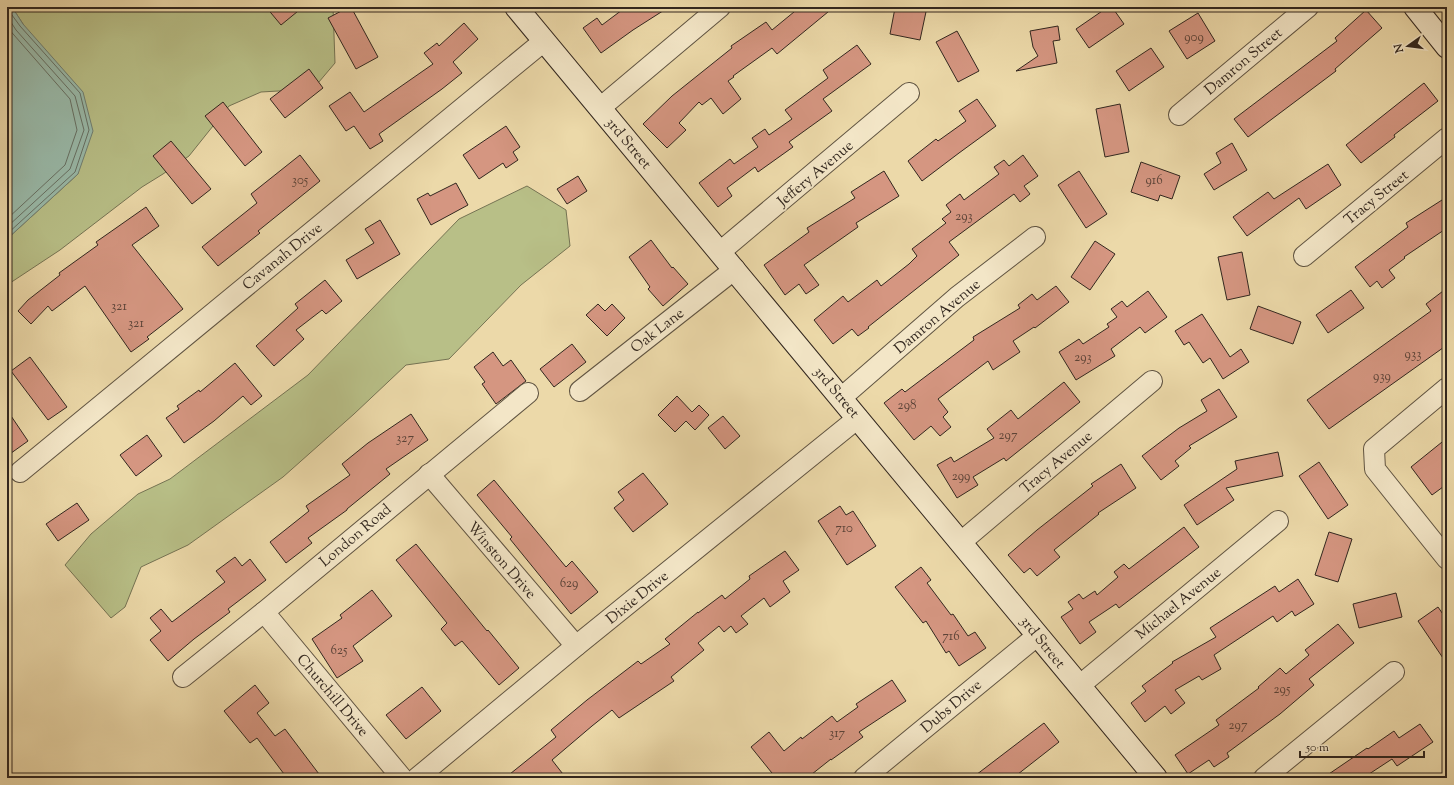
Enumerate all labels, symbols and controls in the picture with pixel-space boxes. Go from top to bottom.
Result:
street label: Damron Street [1201,23,1287,101]
north arrow [1388,26,1428,66]
house number: 909 [1184,29,1204,47]
text: N [1390,42,1408,55]
street label: 3rd Street [600,113,656,174]
street label: Jeffery Avenue [773,136,859,213]
street label: Tracy Street [1340,166,1414,231]
house number: 305 [292,172,309,190]
house number: 916 [1145,172,1163,190]
house number: 293 [955,208,973,226]
street label: Cavanah Drive [239,218,327,296]
street label: Damron Avenue [890,275,986,360]
house number: 321 [111,298,127,316]
street label: Oak Lane [627,304,689,359]
house number: 321 [128,315,144,333]
house number: 933 [1405,346,1421,364]
house number: 293 [1074,349,1092,367]
street label: 3rd Street [808,362,864,423]
house number: 939 [1373,368,1391,386]
house number: 298 [898,397,916,415]
house number: 297 [999,427,1018,445]
street label: Tracy Avenue [1016,427,1098,500]
house number: 327 [396,430,414,448]
house number: 299 [952,468,970,486]
street label: London Road [315,499,397,573]
street label: Winston Drive [461,518,540,604]
house number: 710 [835,520,853,538]
street label: Michael Avenue [1132,563,1226,645]
street label: Dixie Drive [602,566,674,630]
house number: 629 [560,575,578,593]
street label: 3rd Street [1014,612,1069,674]
house number: 716 [942,628,960,646]
house number: 625 [331,642,348,660]
street label: Churchill Drive [291,650,373,742]
street label: Dubs Drive [917,675,987,739]
house number: 295 [1274,681,1291,699]
house number: 297 [1229,717,1248,735]
house number: 317 [829,725,846,743]
scale bar [1300,733,1424,759]
text: 50 m [1305,739,1329,757]

